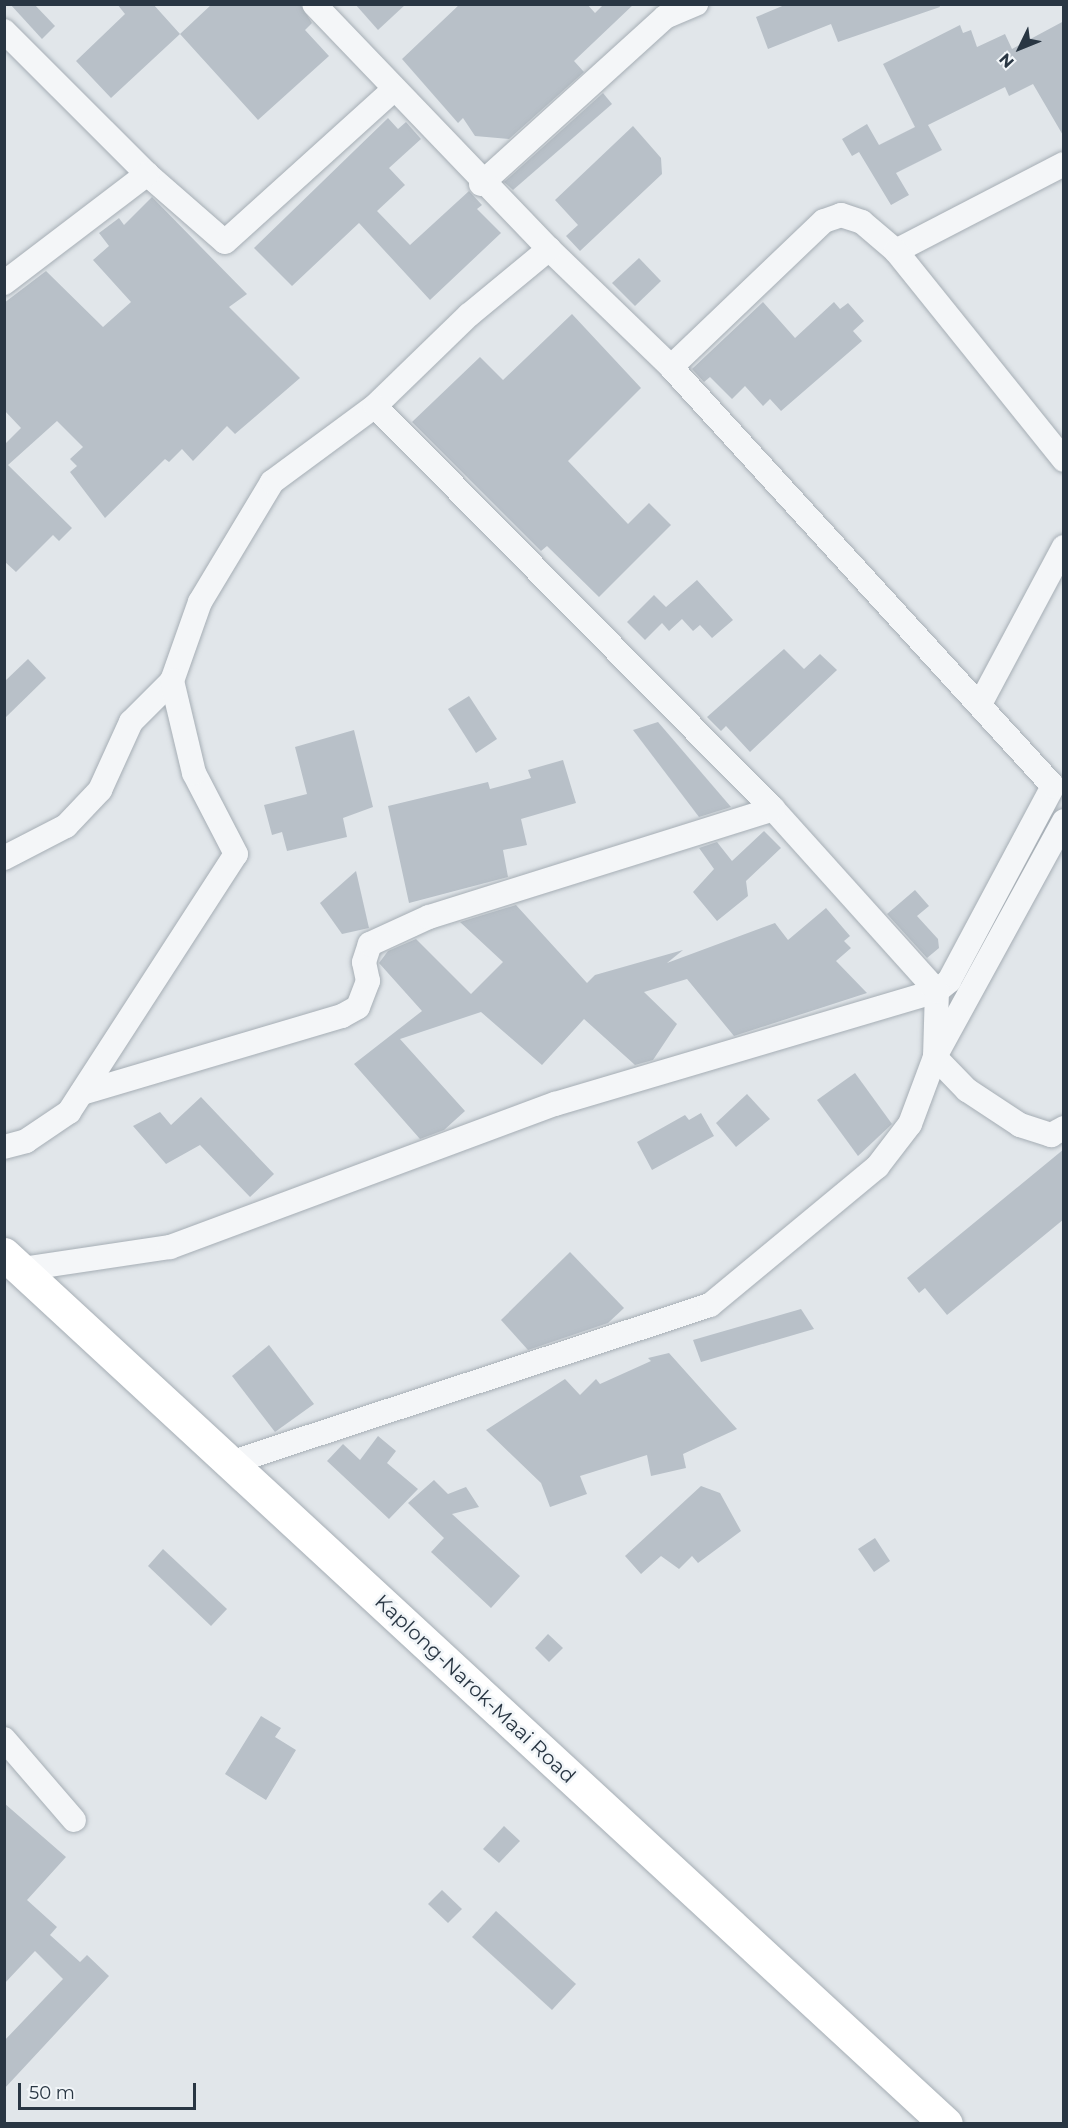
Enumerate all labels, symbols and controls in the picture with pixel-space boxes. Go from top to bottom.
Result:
north arrow [990,18,1050,78]
text: N [995,49,1018,72]
street label: Kaplong-Narok-Maai Road [370,1590,580,1788]
scale bar [21,2071,200,2109]
text: 50 m [29,2082,75,2104]

